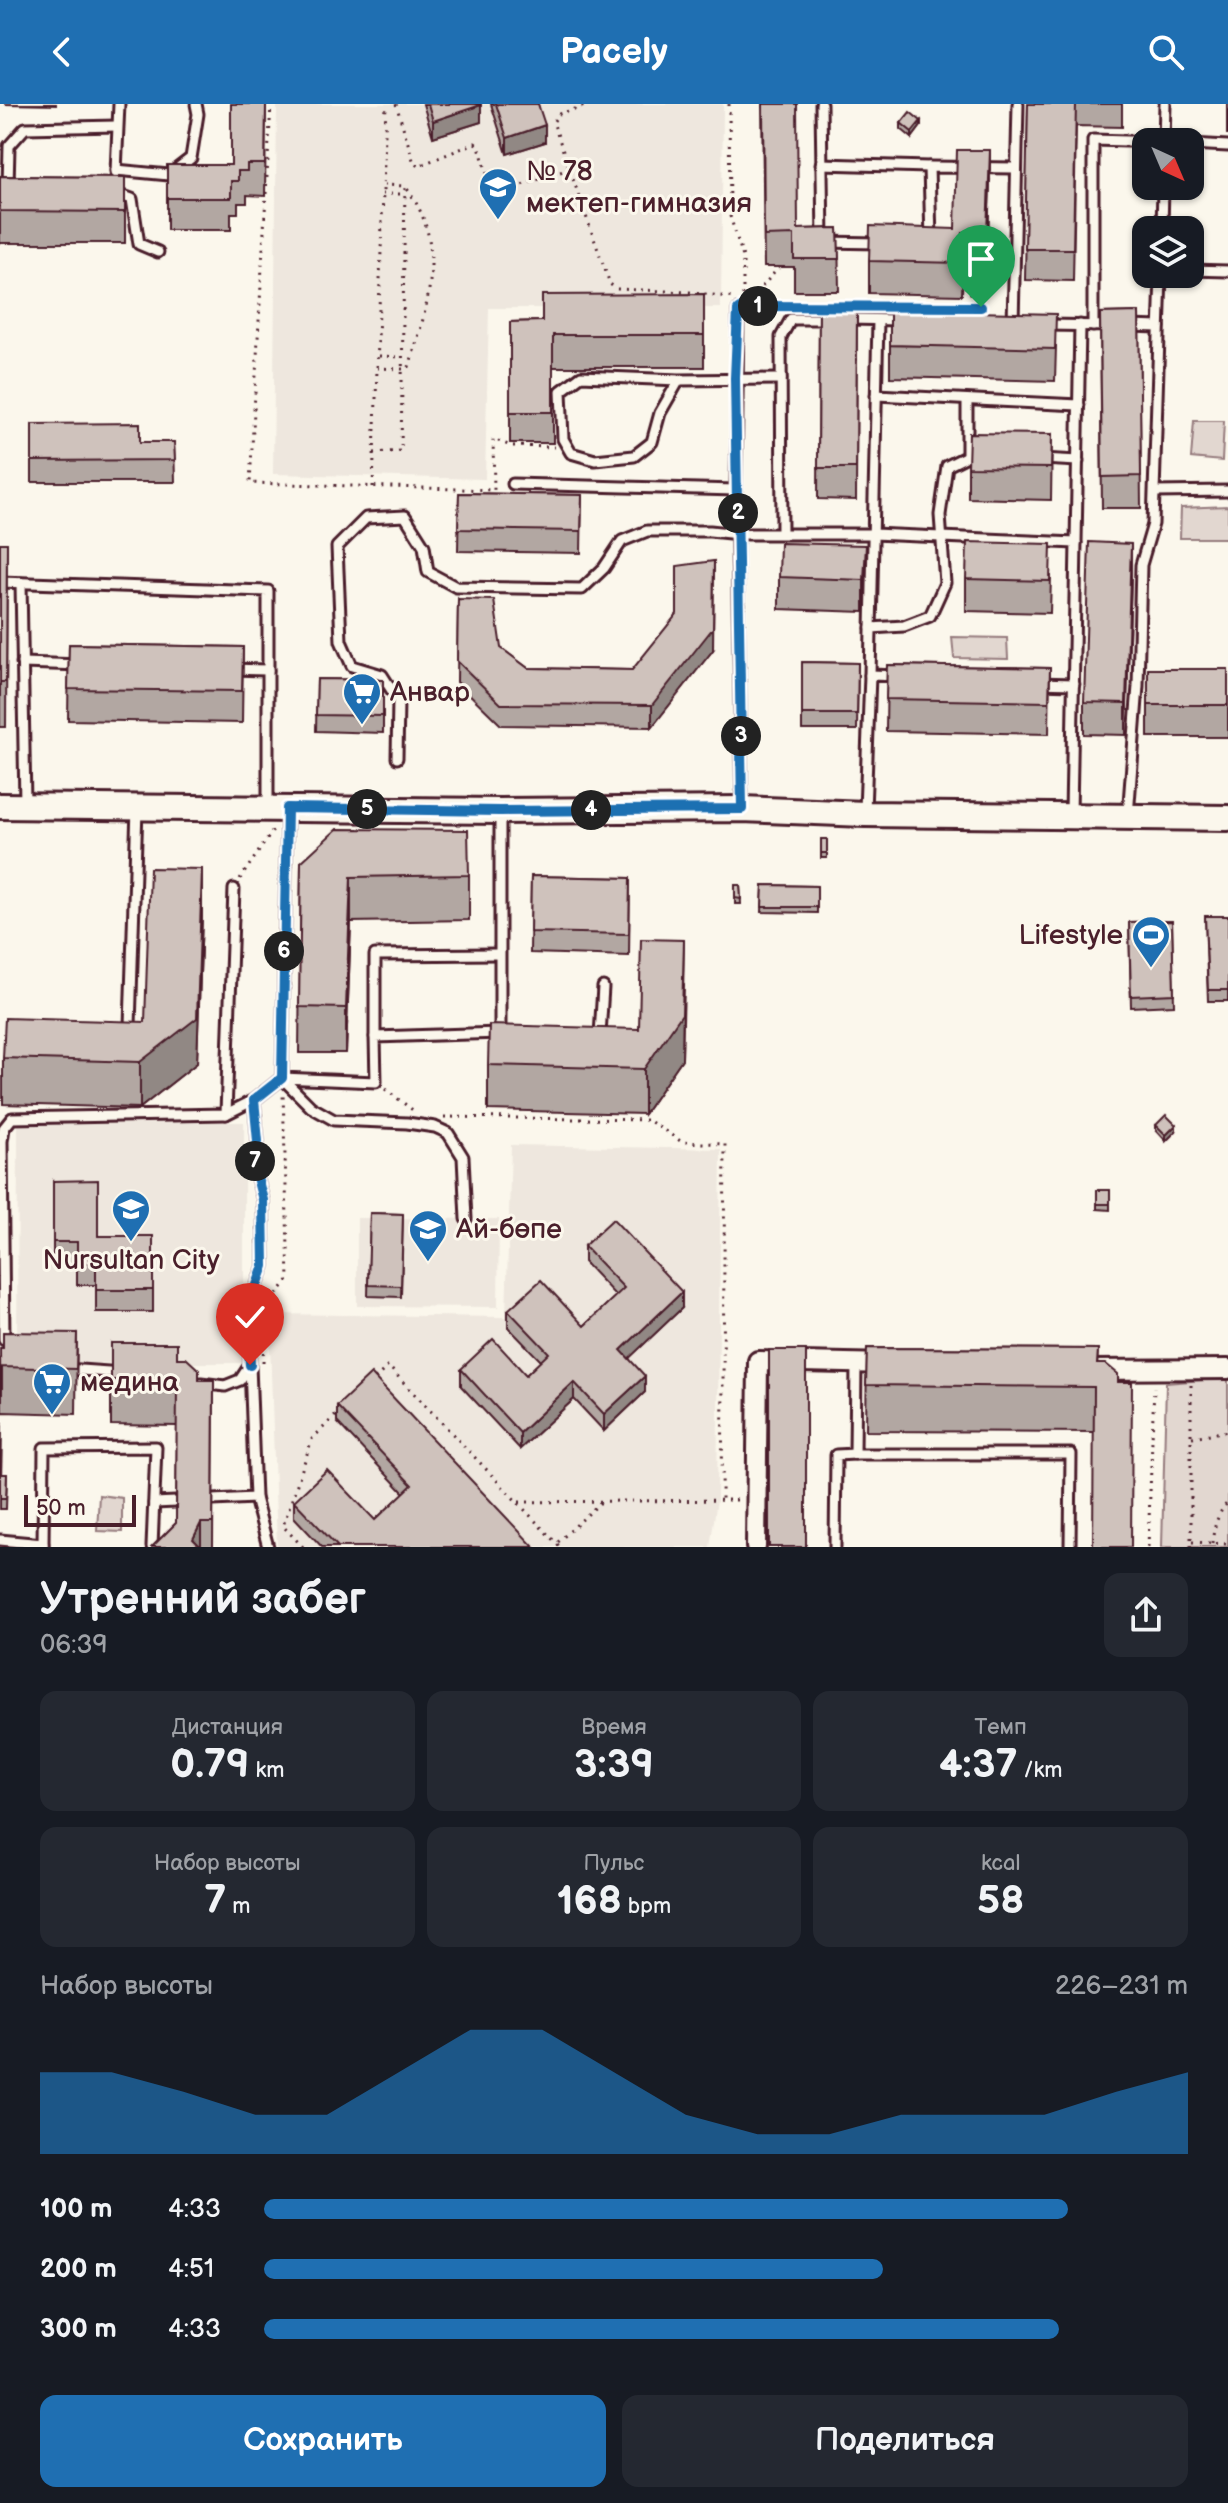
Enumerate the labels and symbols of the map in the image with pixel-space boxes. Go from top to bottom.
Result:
north arrow [1132,128,1204,200]
place label: № 78 мектеп-гимназия [526,155,752,220]
school or university icon: № 78 мектеп-гимназия [477,166,519,221]
pin [947,225,1015,307]
pin: 1 [738,286,778,326]
pin: 2 [718,493,758,533]
supermarket icon: Анвар [341,671,383,726]
place label: Анвар [389,676,470,709]
pin: 3 [721,716,761,756]
pin: 5 [347,789,387,829]
pin: 4 [571,790,611,830]
sports icon: Lifestyle [1130,914,1172,969]
place label: Lifestyle [1018,919,1123,952]
pin: 6 [264,931,304,971]
pin: 7 [235,1141,275,1181]
school or university icon: Nursultan City [110,1188,152,1243]
school or university icon: Ай-бөпе [407,1208,449,1263]
place label: Ай-бөпе [455,1213,562,1246]
place label: Nursultan City [42,1244,220,1277]
pin [216,1283,284,1365]
supermarket icon: медина [31,1361,73,1416]
place label: медина [80,1366,180,1399]
scale bar [24,1491,136,1527]

